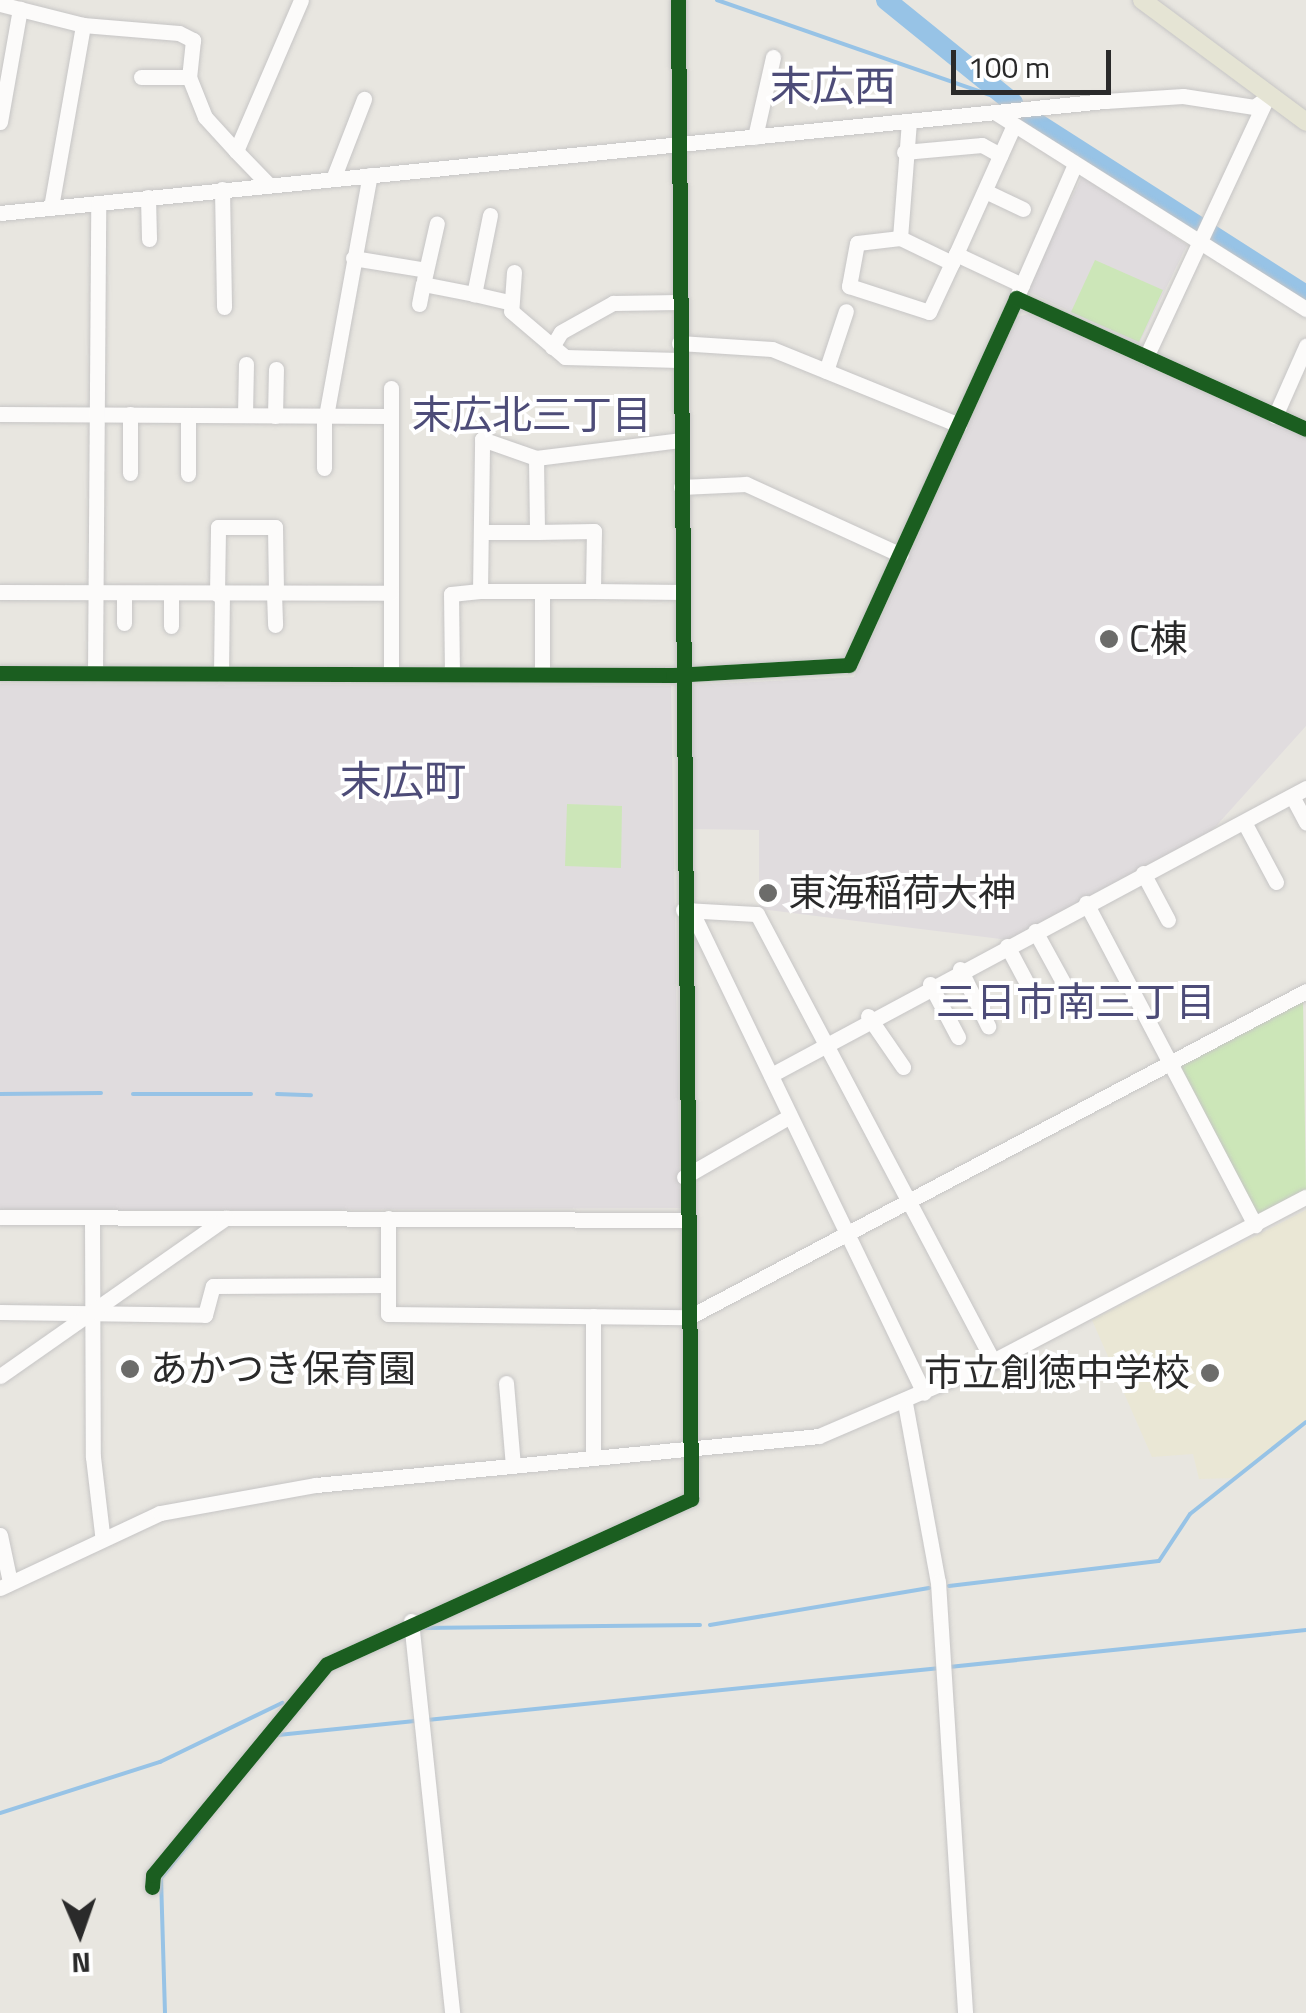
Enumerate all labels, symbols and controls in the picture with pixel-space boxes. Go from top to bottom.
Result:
scale bar [956,30,1116,92]
text: 100 m [968,44,1050,90]
district label: 末広西 [770,60,896,110]
district label: 末広北三丁目 [412,391,652,439]
place label: C棟 [1129,616,1188,662]
marker: C棟 [1098,628,1120,650]
district label: 末広町 [340,755,466,805]
place label: 東海稲荷大神 [788,870,1016,916]
marker: 東海稲荷大神 [757,882,779,904]
district label: 三日市南三丁目 [936,978,1216,1026]
place label: あかつき保育園 [150,1346,416,1392]
place label: 市立創徳中学校 [924,1350,1190,1396]
marker: あかつき保育園 [119,1358,141,1380]
marker: 市立創徳中学校 [1199,1362,1221,1384]
north arrow [30,1883,130,1983]
text: N [71,1942,92,1985]

